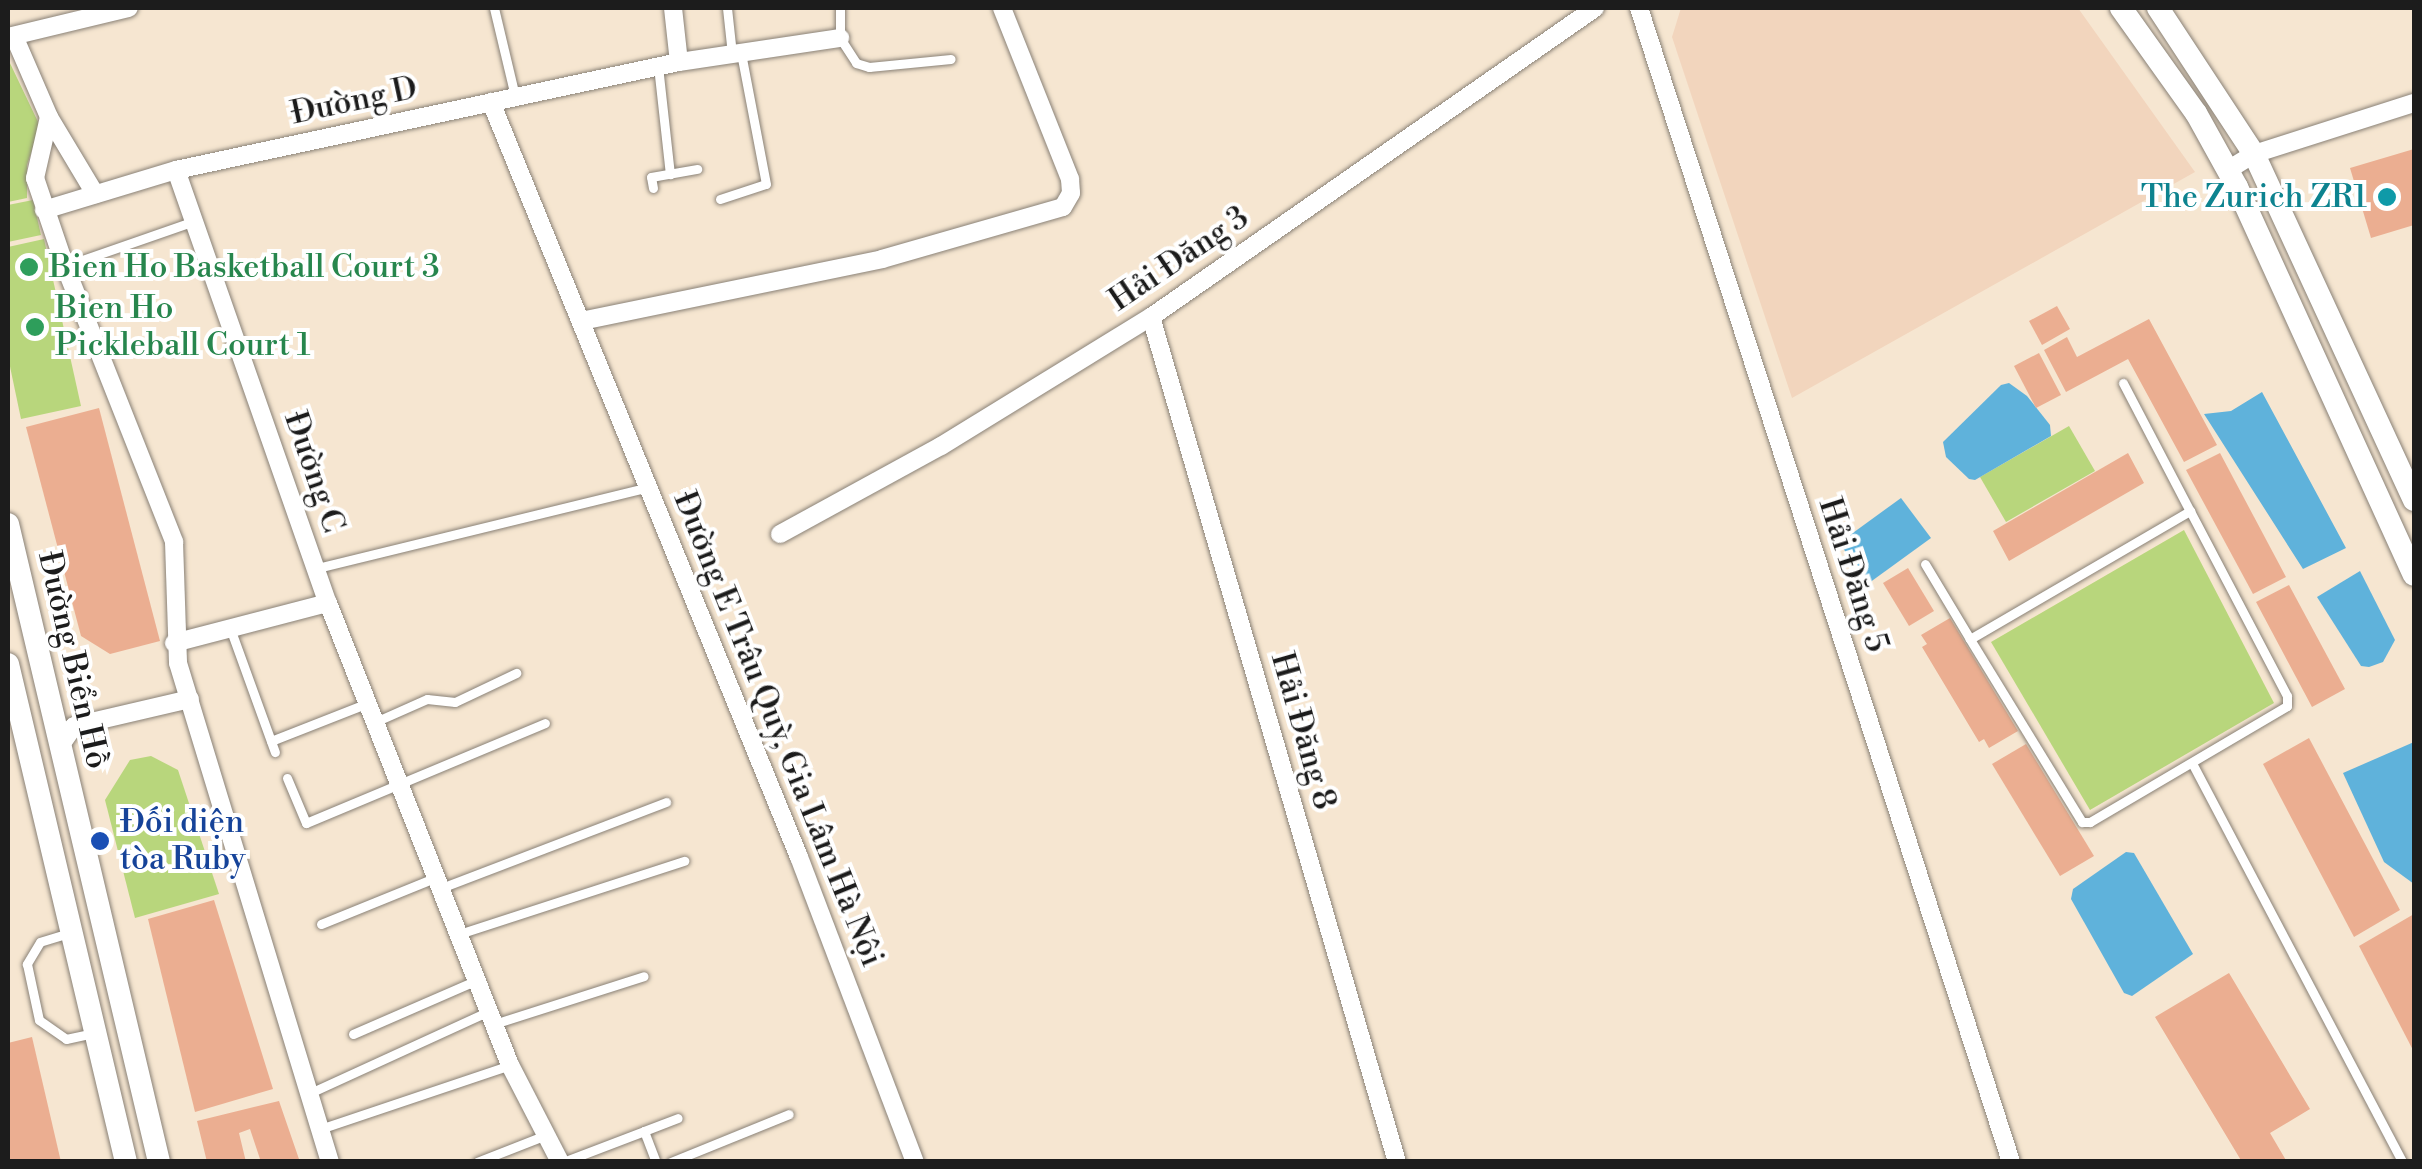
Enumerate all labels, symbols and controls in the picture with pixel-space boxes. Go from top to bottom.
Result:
street label: Đường D [287,69,421,133]
place label: The Zurich ZR1 [2141,178,2367,216]
marker: The Zurich ZR1 [2376,186,2398,208]
street label: Hải Đăng 3 [1102,198,1256,320]
place label: Bien Ho Basketball Court 3 [49,248,440,286]
marker: Bien Ho Basketball Court 3 [18,256,40,278]
place label: Bien Ho Pickleball Court 1 [55,290,311,365]
marker: Bien Ho Pickleball Court 1 [24,316,46,338]
street label: Đường C [275,407,353,537]
street label: Đường E Trâu Quỳ, Gia Lâm Hà Nội [665,486,891,972]
street label: Hải Đăng 5 [1810,493,1896,657]
street label: Đường Biển Hồ [29,548,117,772]
street label: Hải Đăng 8 [1262,648,1344,814]
place label: Đối diện tòa Ruby [120,804,245,879]
marker: Đối diện tòa Ruby [89,830,111,852]

